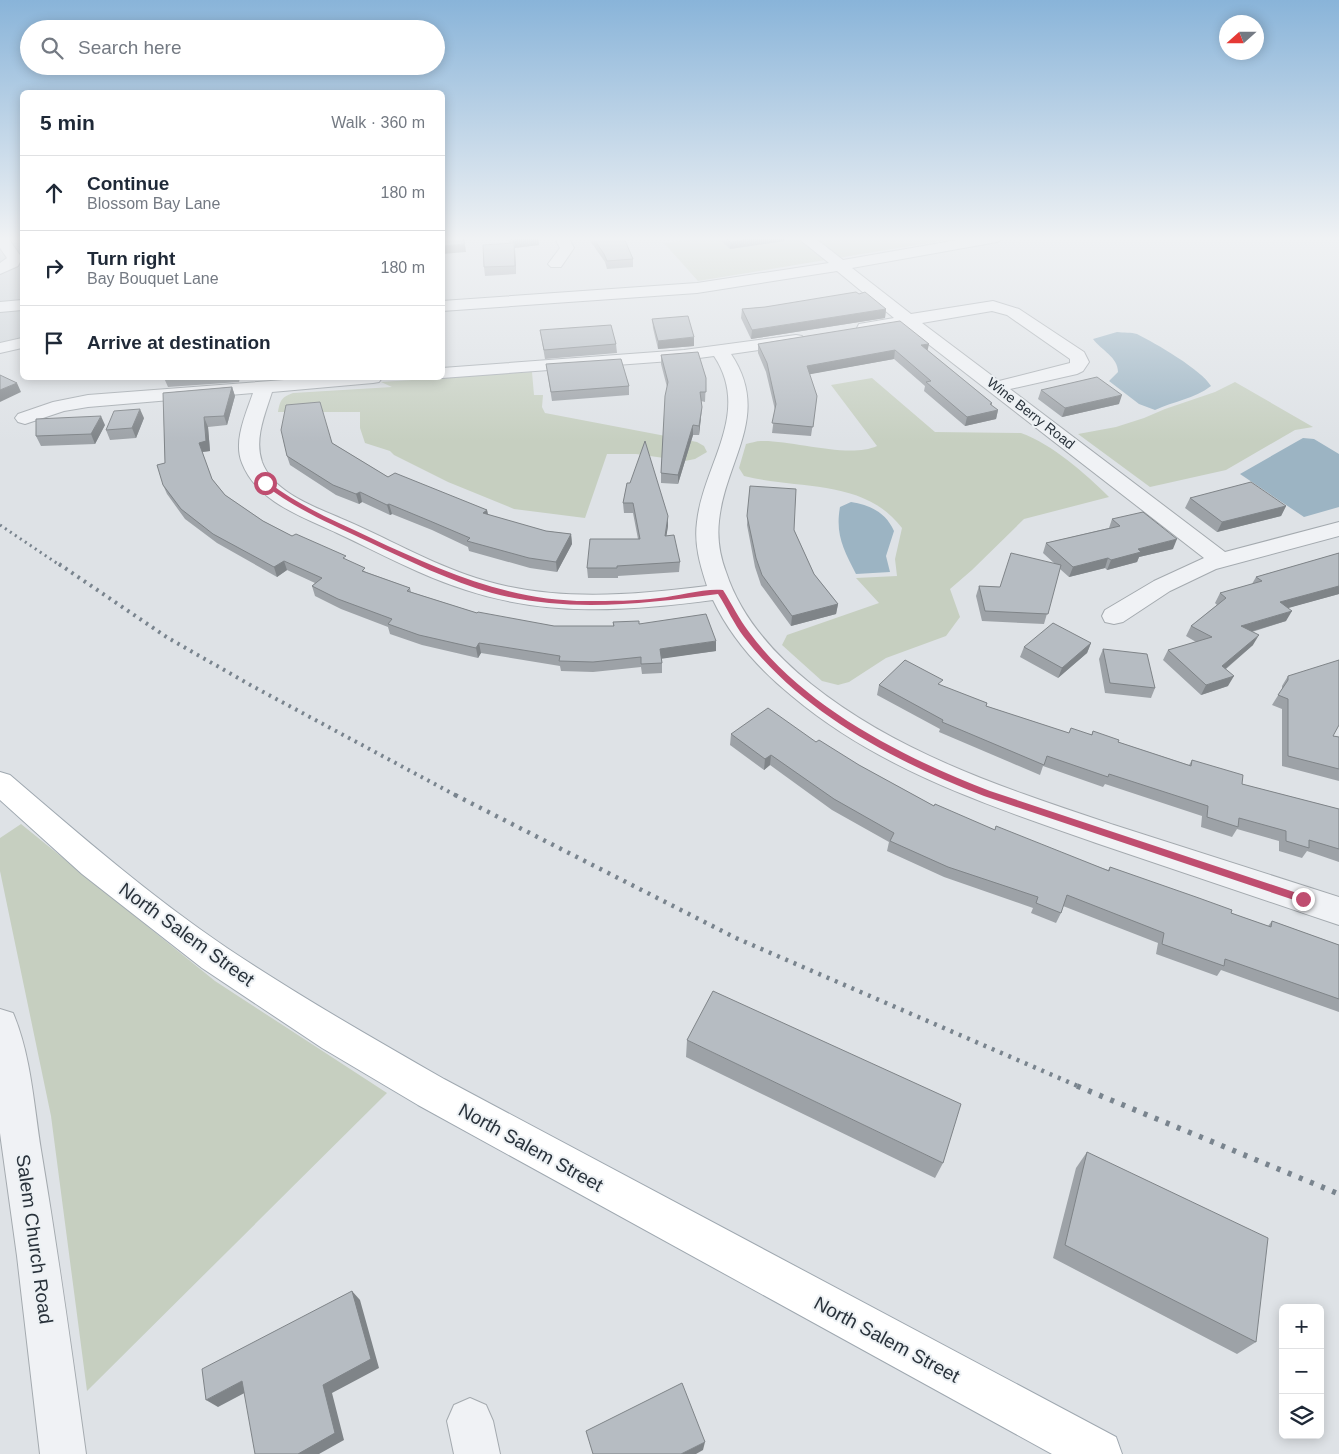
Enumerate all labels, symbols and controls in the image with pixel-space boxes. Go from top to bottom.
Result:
north arrow [1219,15,1264,60]
search box [20,20,445,75]
icon: search [38,34,66,62]
text: Search here [78,37,182,58]
text: 5 min [40,111,95,134]
text: Walk · 360 m [331,114,425,131]
text: Continue [87,173,169,194]
icon: ahead [40,179,68,207]
text: 180 m [381,184,425,201]
text: Blossom Bay Lane [87,195,220,212]
text: Turn right [87,248,175,269]
icon: right [40,254,68,282]
text: 180 m [381,259,425,276]
text: Bay Bouquet Lane [87,270,219,287]
icon: arrive [40,329,68,357]
text: Arrive at destination [87,332,271,353]
street label: Wine Berry Road [984,374,1078,452]
route start [254,472,277,495]
street label: North Salem Street [115,878,259,991]
route end [1292,888,1315,911]
street label: North Salem Street [455,1099,607,1196]
street label: Salem Church Road [12,1153,57,1325]
street label: North Salem Street [811,1292,964,1387]
map controls [1279,1304,1324,1439]
button: + [1279,1304,1324,1349]
button: − [1279,1349,1324,1394]
button: layers [1279,1394,1324,1439]

